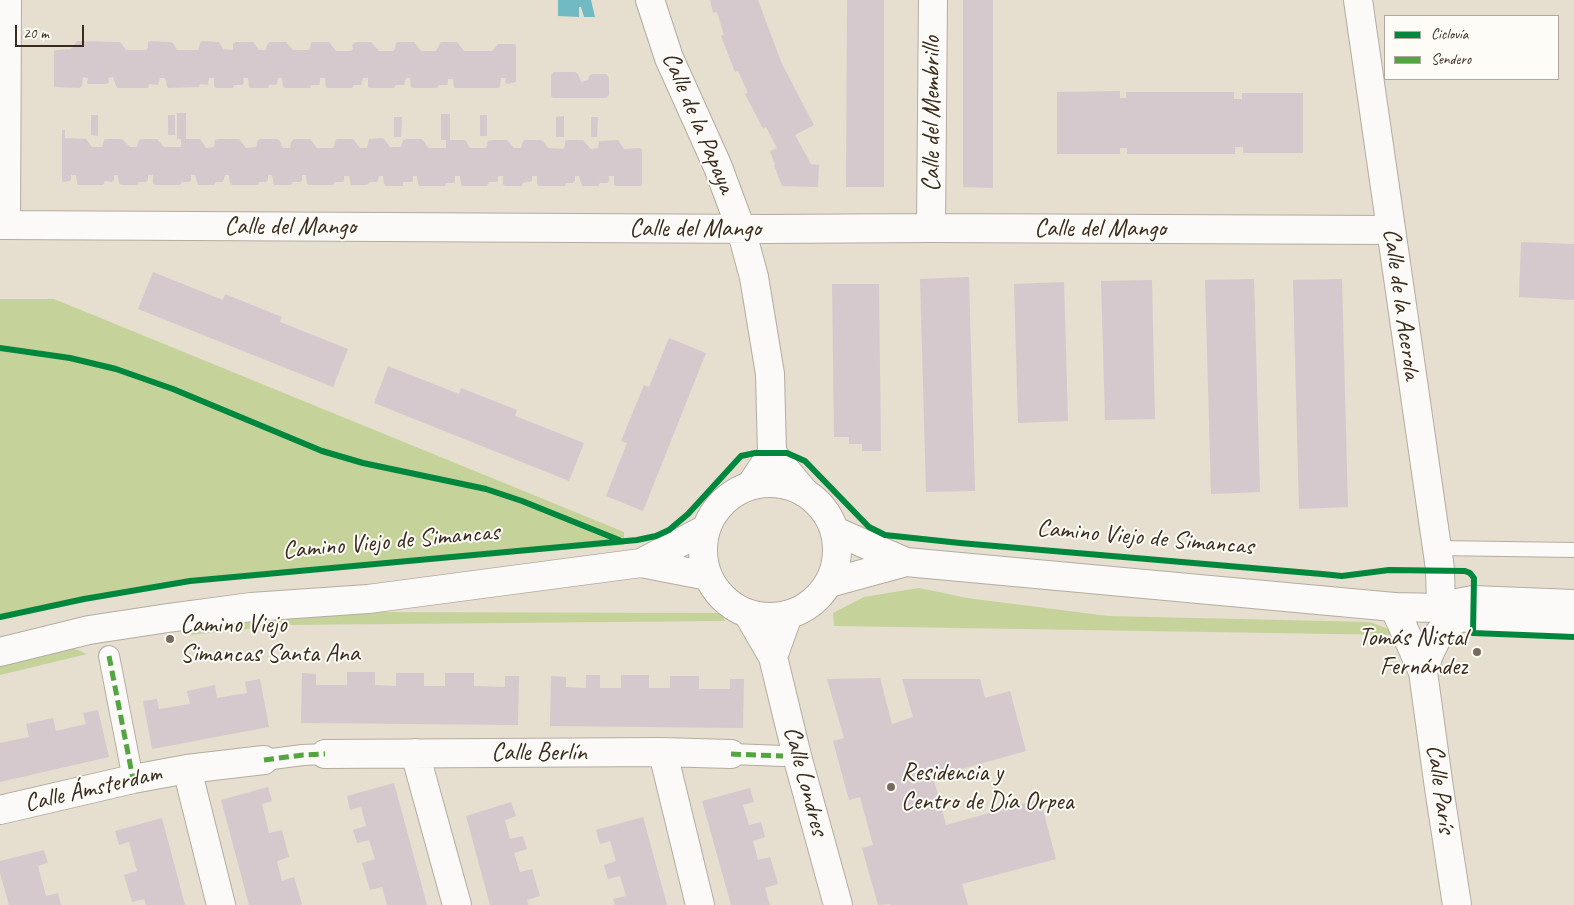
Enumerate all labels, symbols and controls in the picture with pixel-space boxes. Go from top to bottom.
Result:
scale bar [18,15,86,47]
legend [1384,15,1559,80]
text: 20 m [23,24,49,43]
text: Ciclovía [1431,25,1468,44]
street label: Calle del Membrillo [917,36,947,192]
street label: Calle de la Papaya [655,48,741,198]
text: Sendero [1431,50,1471,69]
street label: Calle del Mango [224,212,356,242]
street label: Calle del Mango [629,214,761,244]
street label: Calle del Mango [1034,214,1166,244]
street label: Calle de la Acerola [1376,226,1426,382]
street label: Camino Viejo de Simancas [1035,514,1255,562]
street label: Camino Viejo de Simancas [281,518,501,566]
place label: Camino Viejo Simancas Santa Ana [180,610,360,669]
place label: Tomás Nistal Fernández [1358,623,1467,682]
marker: Camino Viejo Simancas Santa Ana [164,633,176,645]
marker: Tomás Nistal Fernández [1471,646,1483,658]
street label: Calle Londres [776,723,834,839]
street label: Calle Berlín [491,738,587,768]
street label: Calle París [1419,743,1461,835]
place label: Residencia y Centro de Día Orpea [901,758,1073,817]
street label: Calle Ámsterdam [22,759,164,819]
marker: Residencia y Centro de Día Orpea [885,781,897,793]

